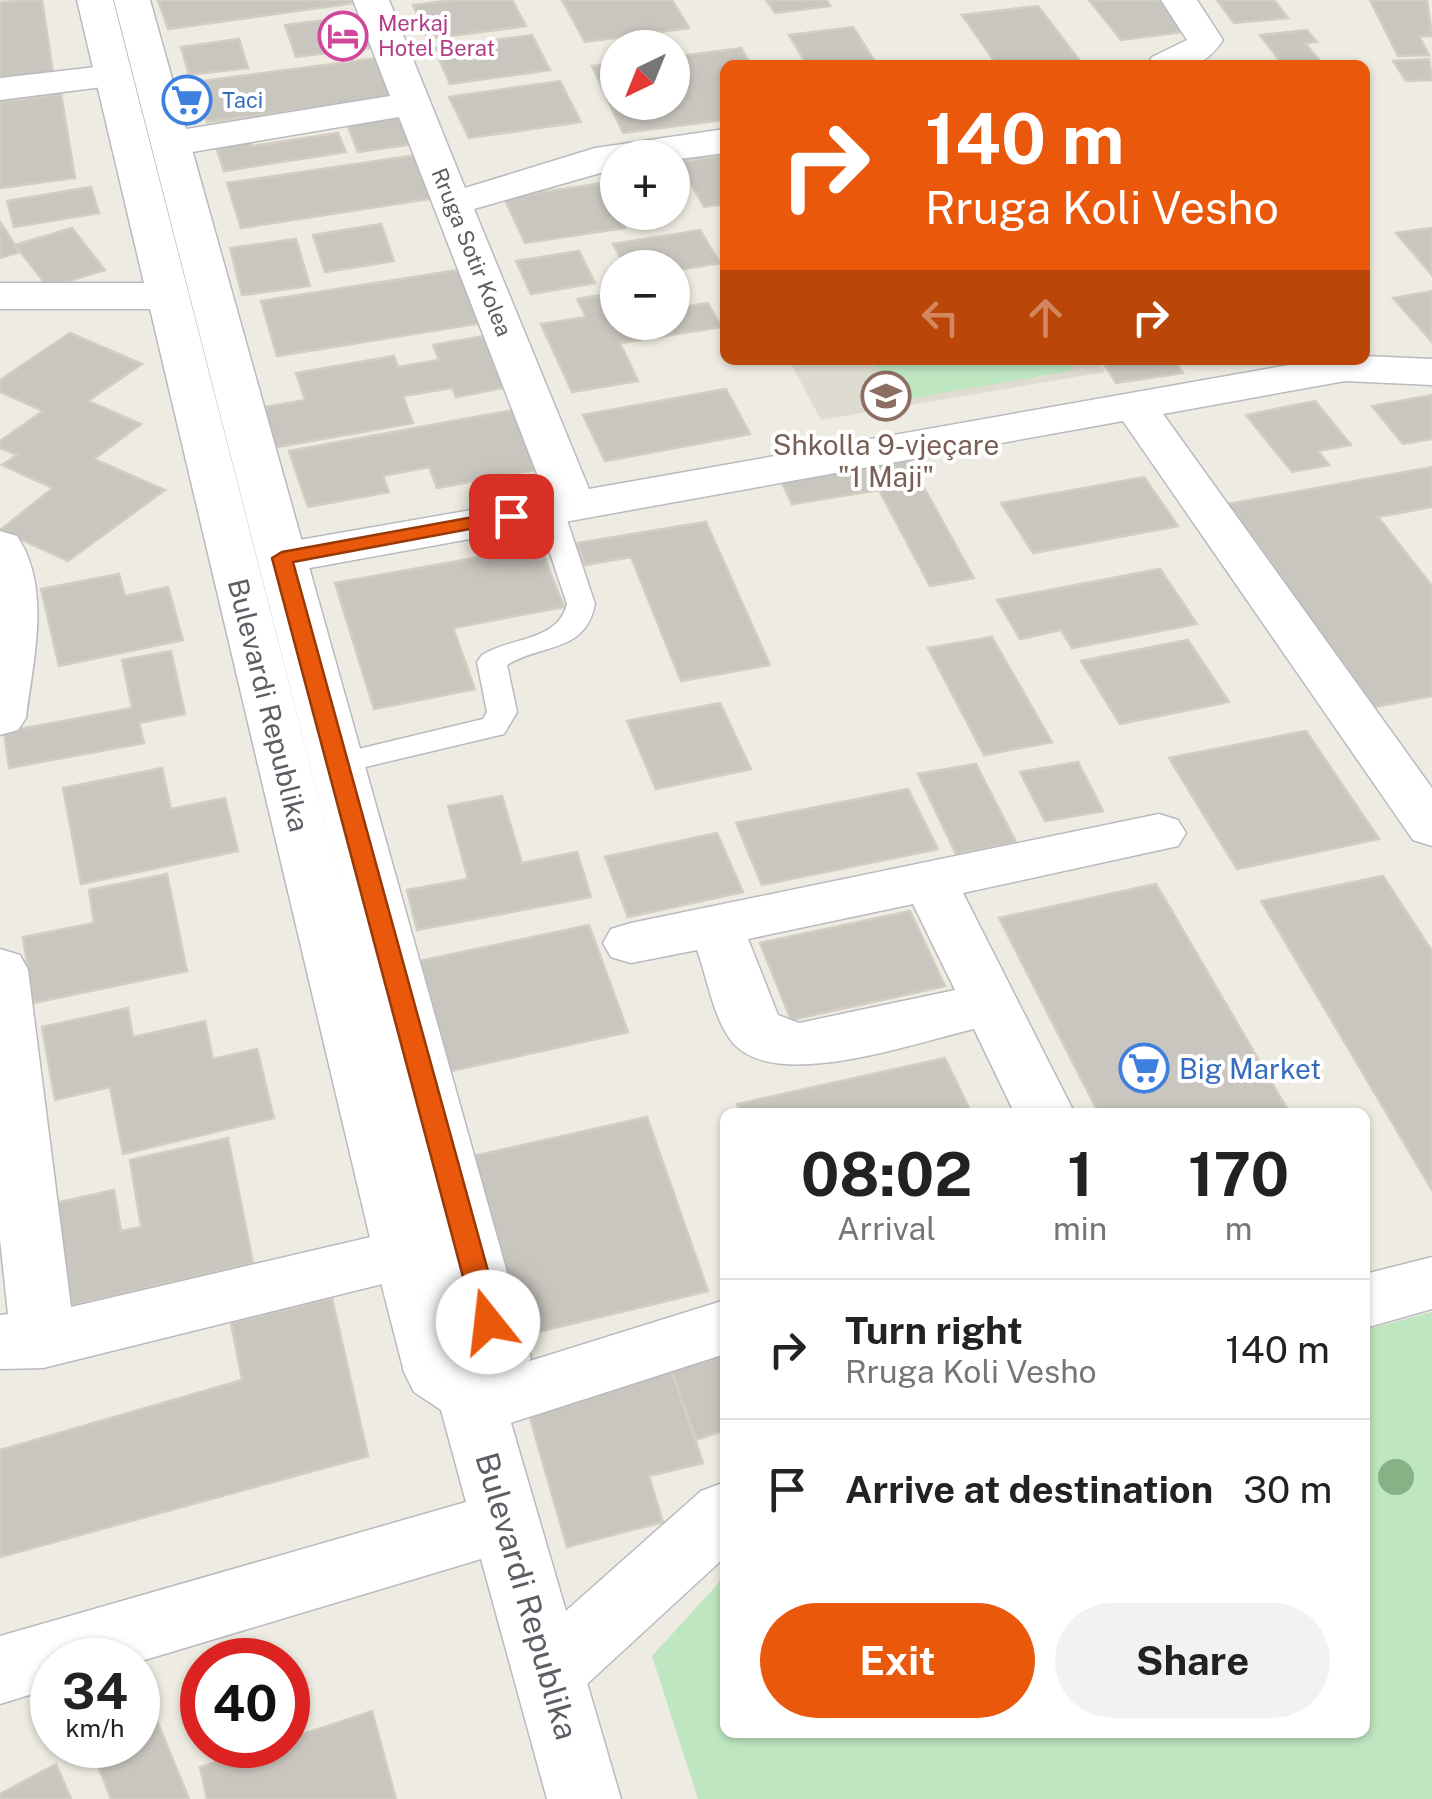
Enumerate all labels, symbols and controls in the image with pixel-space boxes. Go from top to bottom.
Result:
hotel icon: Merkaj Hotel Berat [317,10,369,62]
place label: Merkaj Hotel Berat [378,10,495,61]
north arrow [600,30,690,120]
map controls [600,30,690,340]
supermarket icon: Taci [161,74,213,126]
place label: Taci [222,87,263,113]
text: 140 m [925,97,1124,180]
icon: right [760,100,890,230]
button: + [600,140,690,230]
street label: Rruga Sotir Kolea [426,164,518,340]
text: Rruga Koli Vesho [925,181,1279,234]
button: − [600,250,690,340]
icon: left [913,290,968,345]
icon: ahead [1018,290,1073,345]
icon: right [1123,290,1178,345]
school or university icon: Shkolla 9-vjeçare "1 Maji" [860,370,912,422]
place label: Shkolla 9-vjeçare "1 Maji" [773,428,999,493]
pin [469,474,554,559]
icon: arrive [484,489,539,544]
street label: Bulevardi Republika [222,575,316,835]
supermarket icon: Big Market [1118,1042,1170,1094]
place label: Big Market [1179,1052,1321,1085]
text: 08:02 [801,1139,972,1210]
text: 1 [1067,1139,1093,1210]
text: 170 [1188,1139,1289,1210]
text: Arrival [837,1210,936,1247]
text: min [1053,1210,1107,1247]
text: m [1225,1210,1252,1247]
position arrow [436,1270,540,1374]
text: Turn right [845,1308,1023,1353]
icon: right [760,1322,815,1377]
text: 140 m [1225,1327,1330,1372]
text: Rruga Koli Vesho [845,1353,1097,1390]
street label: Bulevardi Republika [468,1448,586,1744]
icon: arrive [760,1462,815,1517]
text: Arrive at destination [845,1467,1213,1512]
text: 30 m [1243,1467,1332,1512]
button: Exit [760,1603,1035,1718]
button: Share [1055,1603,1330,1718]
speed limit sign: 40 [180,1638,310,1768]
text: 34 [62,1661,128,1720]
text: km/h [66,1713,124,1743]

